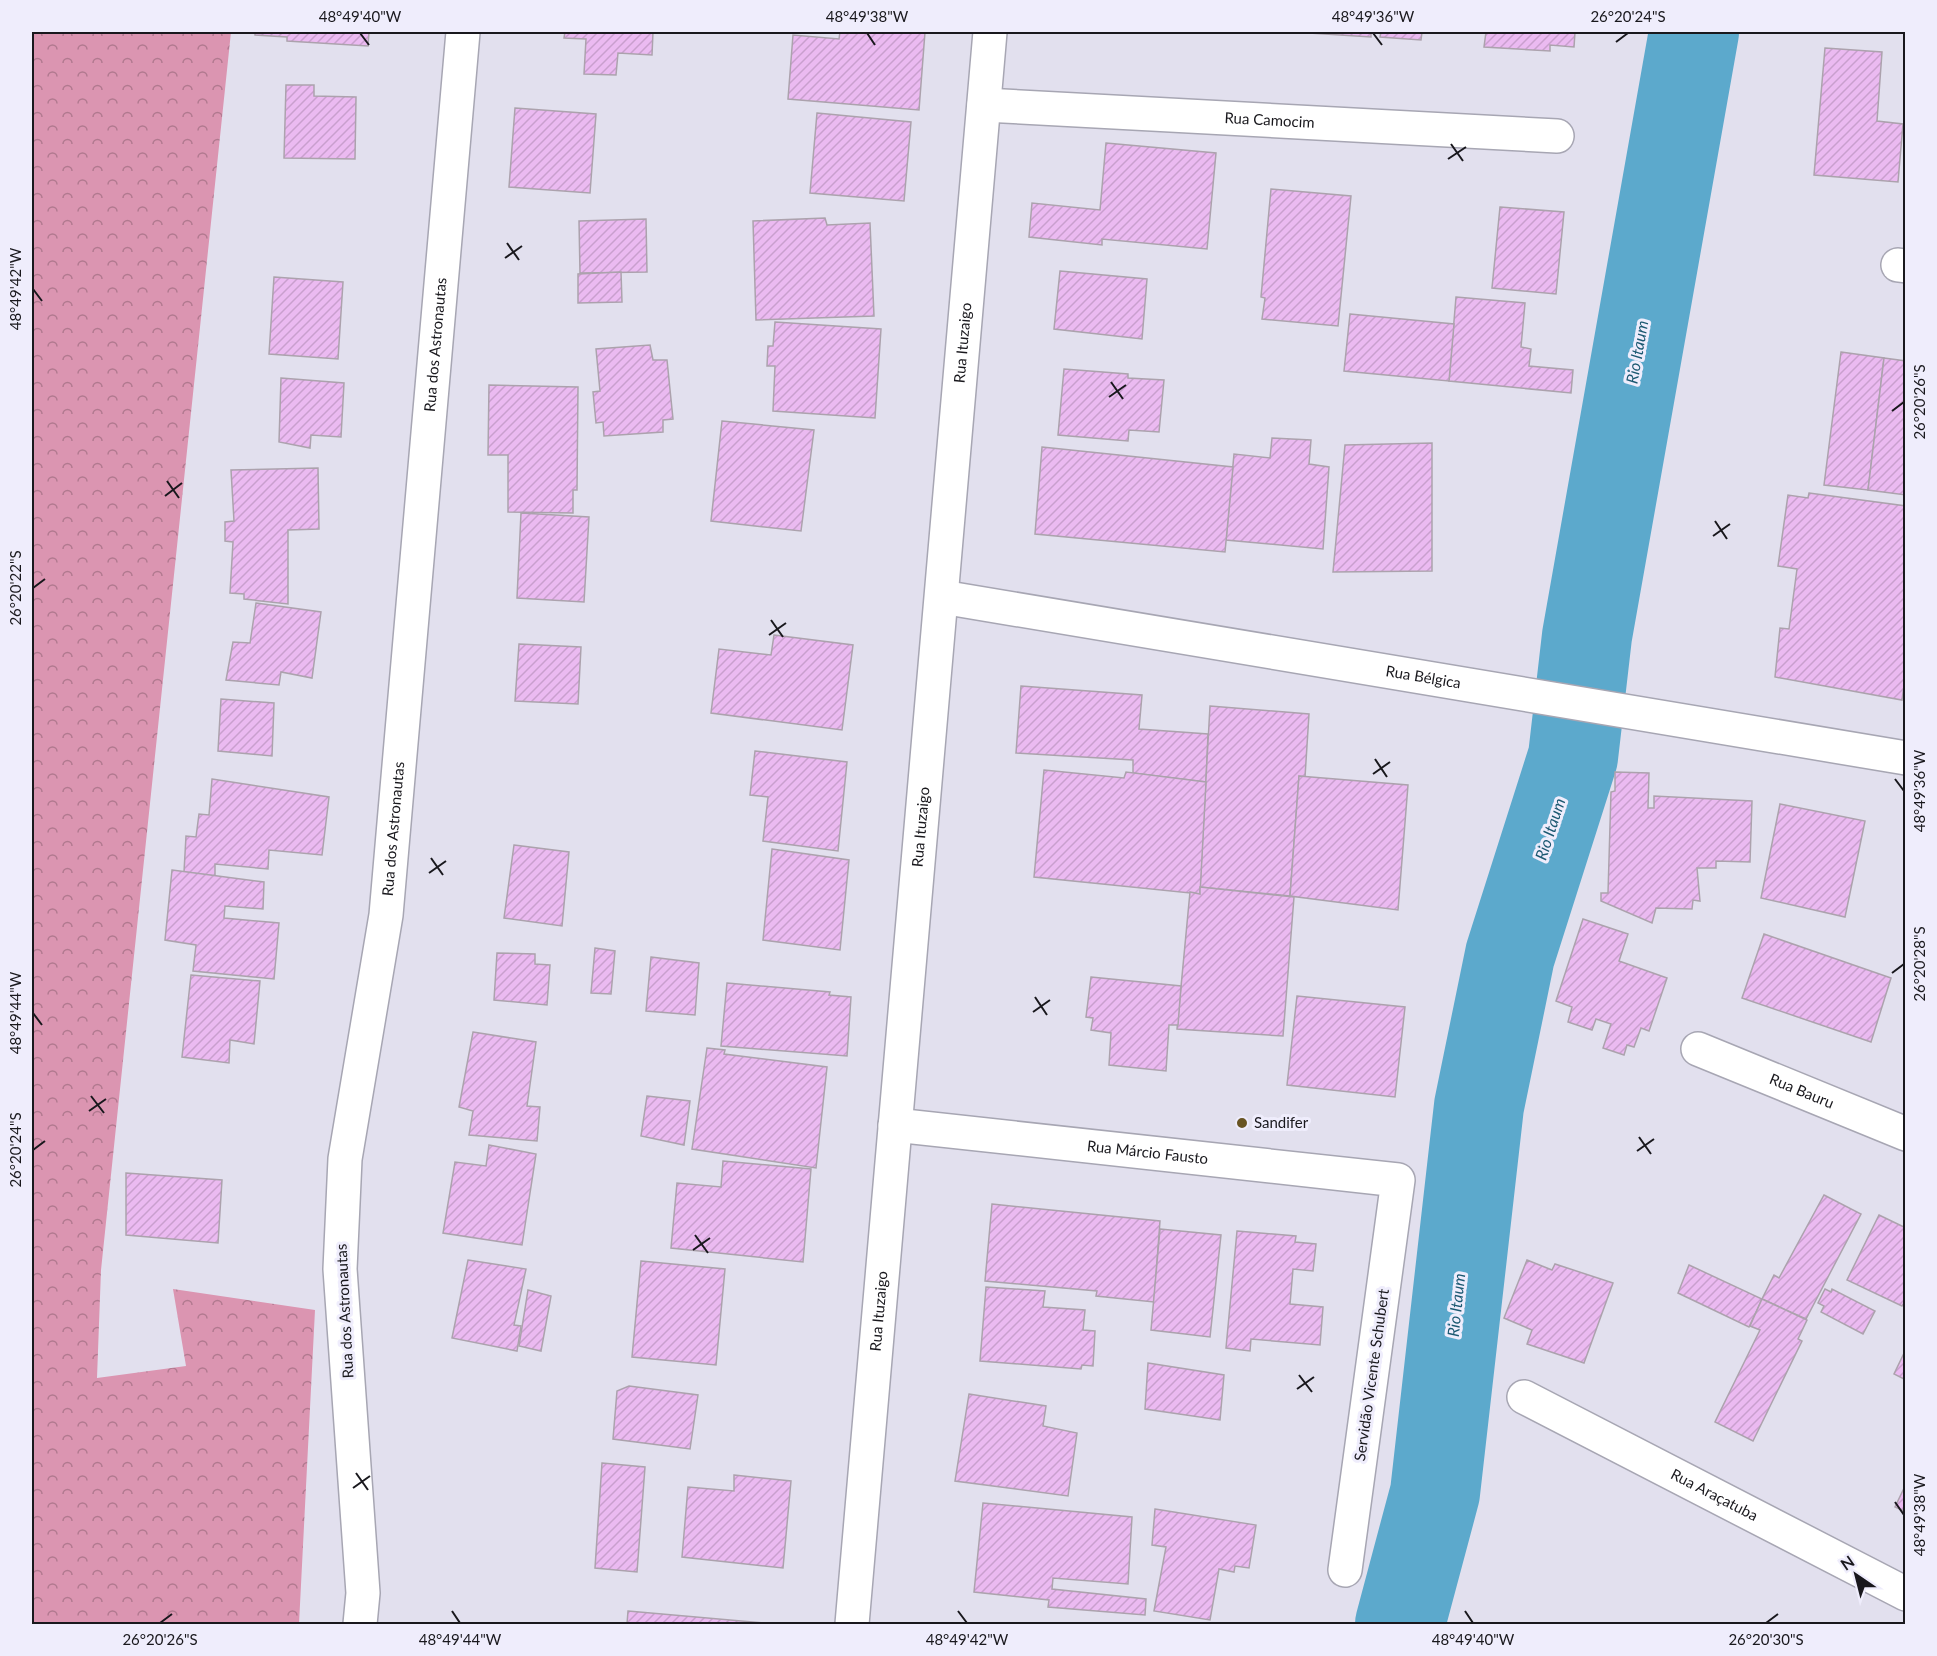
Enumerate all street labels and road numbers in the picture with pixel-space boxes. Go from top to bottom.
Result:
street label: Rua Camocim [1224,108,1315,131]
street label: Rua dos Astronautas [420,277,450,413]
street label: Rua Ituzaigo [950,302,975,384]
street label: Rua Bélgica [1385,661,1462,692]
street label: Rua dos Astronautas [378,761,407,897]
street label: Rua Ituzaigo [908,786,933,868]
street label: Rua Bauru [1767,1069,1837,1112]
street label: Rua Márcio Fausto [1086,1136,1209,1167]
street label: Rua dos Astronautas [331,1243,357,1379]
street label: Rua Ituzaigo [866,1270,891,1352]
street label: Servidão Vicente Schubert [1350,1287,1392,1462]
street label: Rua Araçatuba [1668,1464,1761,1524]

